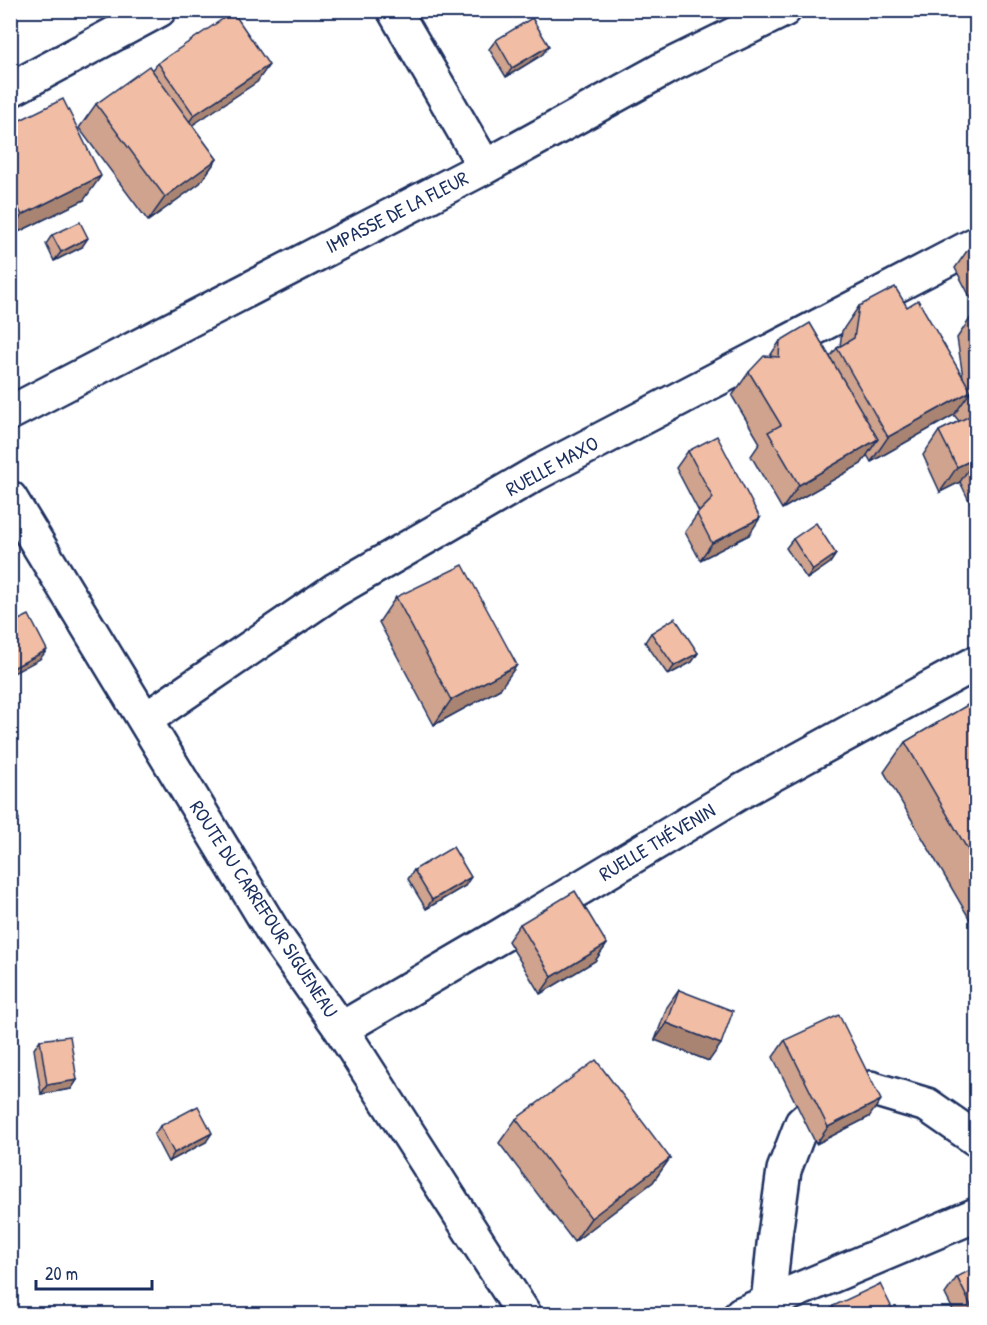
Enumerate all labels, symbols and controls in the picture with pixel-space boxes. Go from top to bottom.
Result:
street label: IMPASSE DE LA FLEUR [321,164,473,259]
street label: RUELLE MAXO [501,429,603,502]
street label: ROUTE DU CARREFOUR SIGUENEAU [184,795,345,1022]
street label: RUELLE THÉVENIN [594,796,720,887]
scale bar [36,1253,152,1291]
text: 20 m [45,1261,78,1286]

